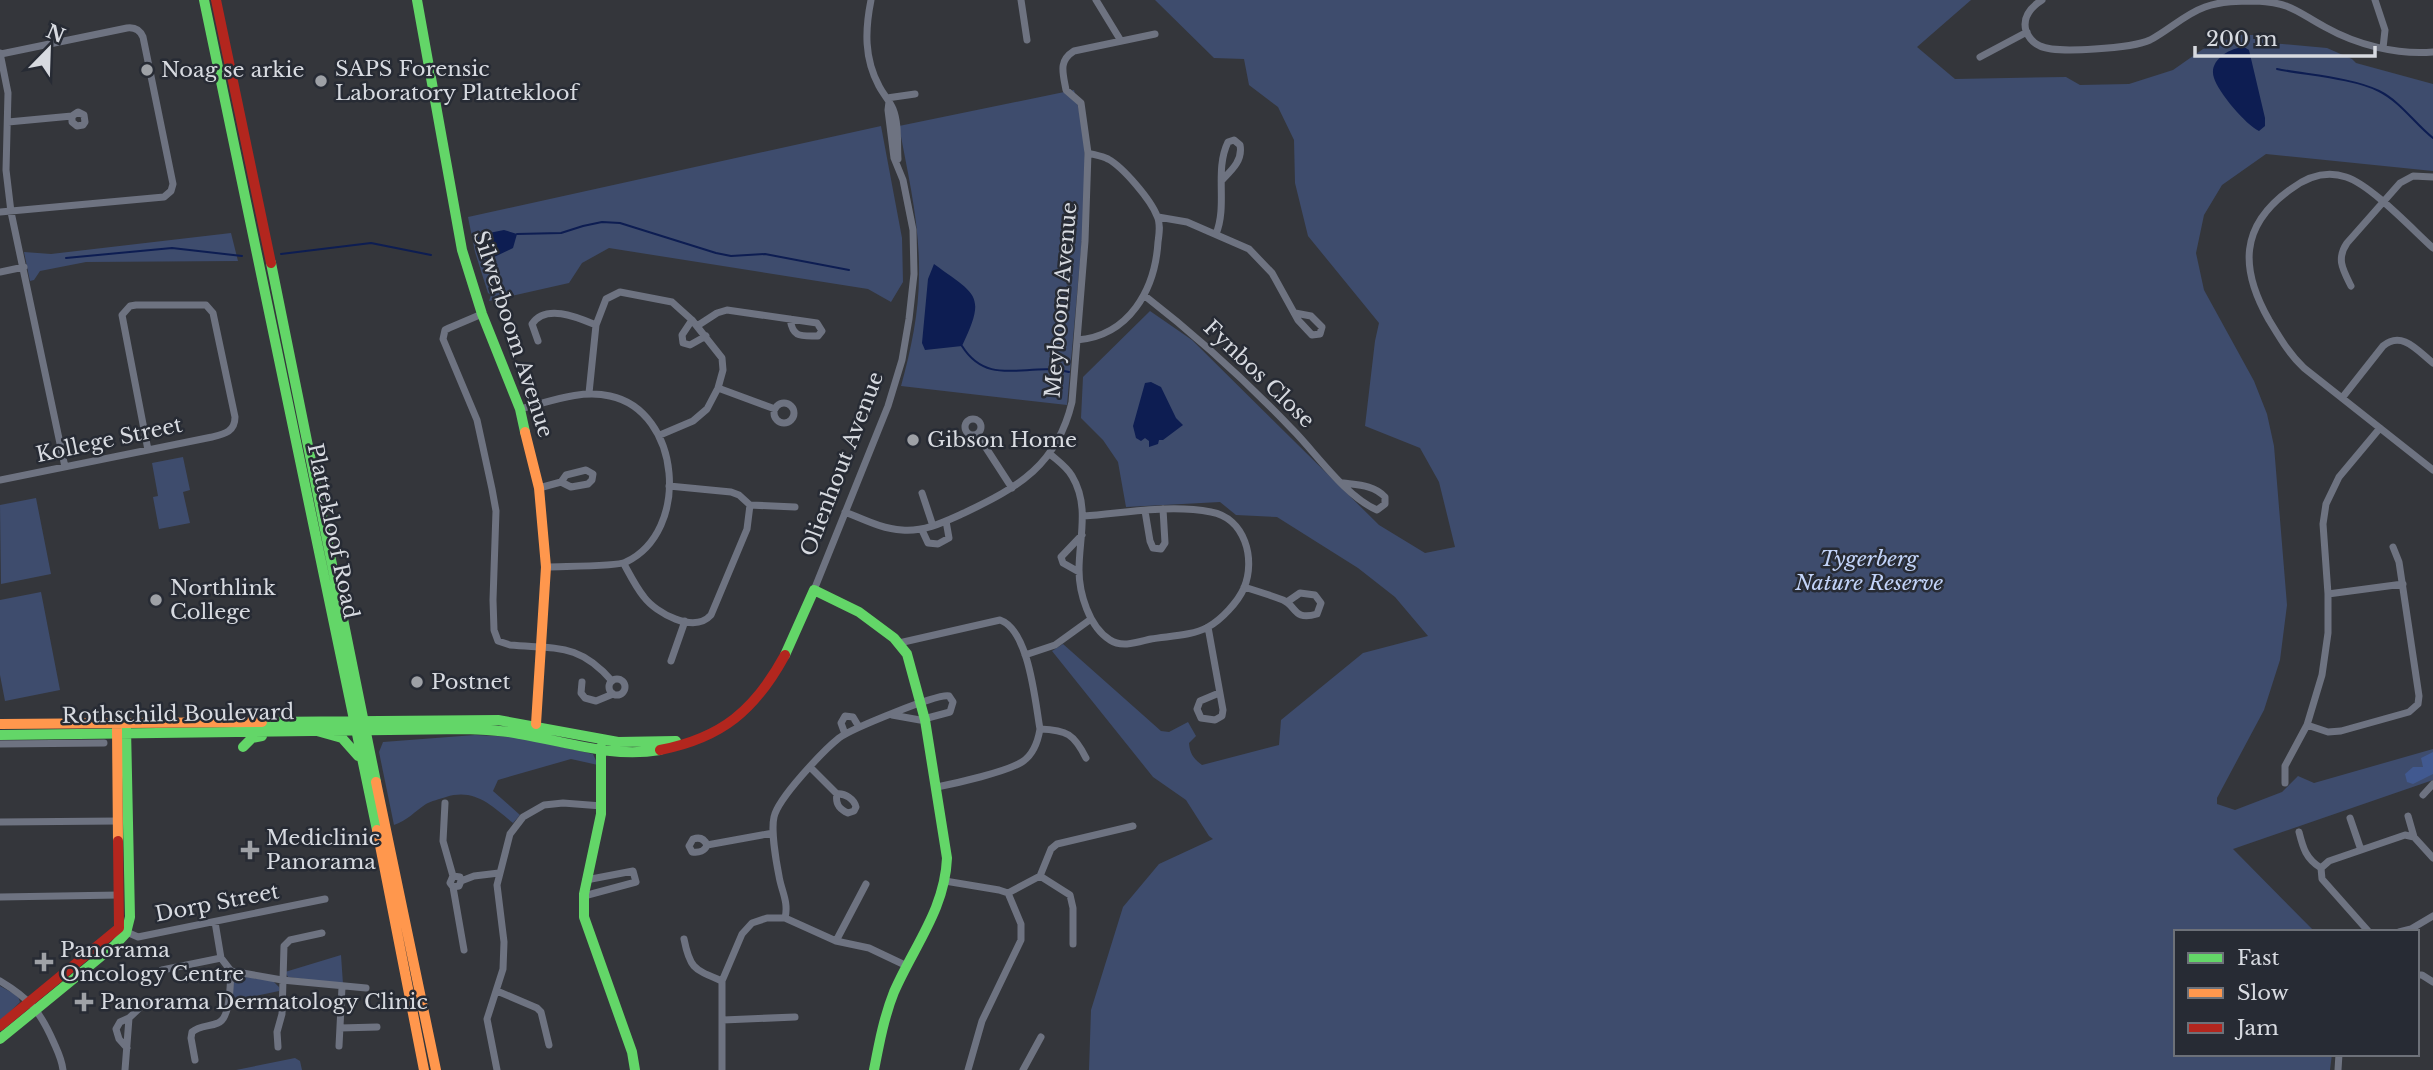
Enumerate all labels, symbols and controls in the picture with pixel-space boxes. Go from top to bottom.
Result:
north arrow [14,14,84,84]
scale bar [2195,14,2375,58]
text: N [43,20,68,48]
text: 200 m [2206,26,2278,52]
place label: SAPS Forensic Laboratory Plattekloof [335,56,581,106]
place label: Noag se arkie [161,57,304,83]
marker: Noag se arkie [139,62,155,78]
marker: SAPS Forensic Laboratory Plattekloof [313,73,329,89]
street label: Meyboom Avenue [1039,201,1083,399]
street label: Silwerboom Avenue [467,227,559,441]
street label: Fynbos Close [1198,315,1320,433]
street label: Olienhout Avenue [795,368,889,560]
street label: Kollege Street [33,412,185,468]
place label: Gibson Home [927,427,1077,453]
marker: Gibson Home [905,432,921,448]
street label: Plattekloof Road [302,441,364,621]
park label: Tygerberg Nature Reserve [1794,546,1944,596]
place label: Northlink College [170,575,276,625]
marker: Northlink College [148,592,164,608]
place label: Postnet [431,669,511,695]
marker: Postnet [409,674,425,690]
street label: Rothschild Boulevard [61,699,295,729]
place label: Mediclinic Panorama [266,825,380,875]
marker: Mediclinic Panorama [240,840,260,860]
street label: Dorp Street [153,878,281,928]
legend [2174,930,2419,1056]
place label: Panorama Oncology Centre [60,937,244,987]
text: Fast [2237,945,2279,971]
marker: Panorama Oncology Centre [34,952,54,972]
text: Slow [2237,980,2289,1006]
place label: Panorama Dermatology Clinic [100,989,428,1015]
marker: Panorama Dermatology Clinic [74,992,94,1012]
text: Jam [2234,1015,2279,1041]

